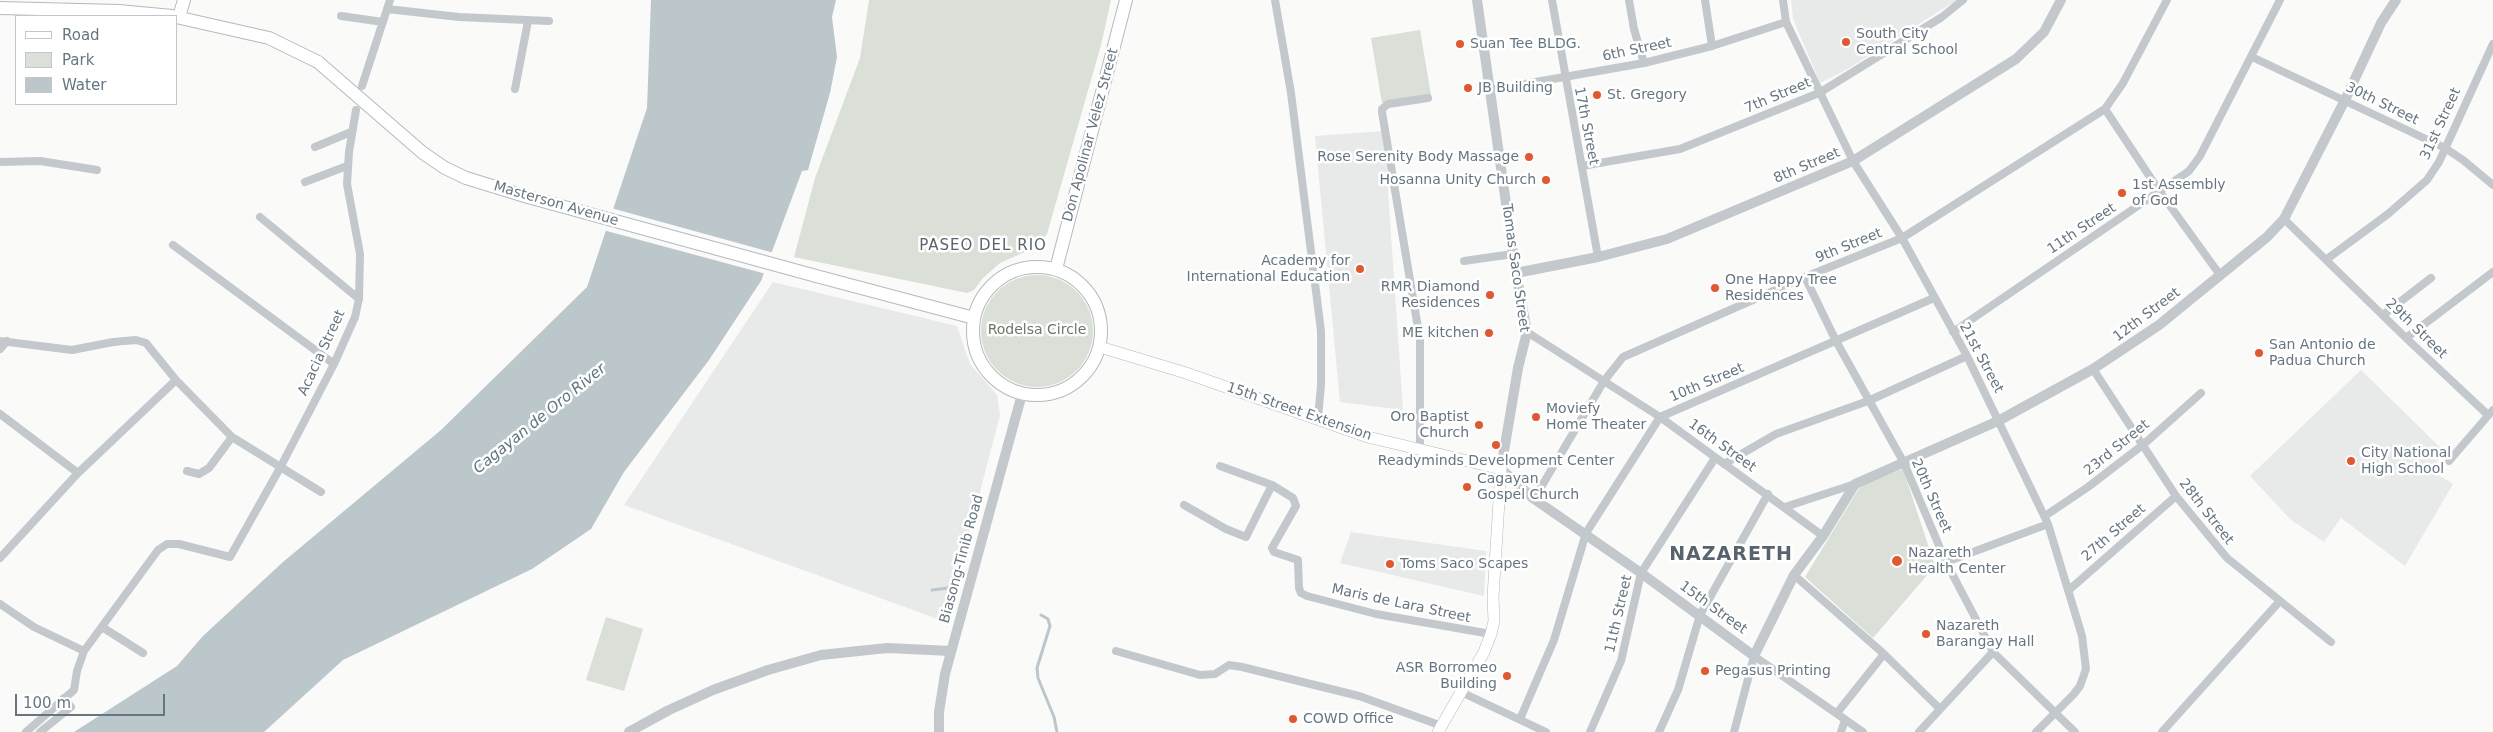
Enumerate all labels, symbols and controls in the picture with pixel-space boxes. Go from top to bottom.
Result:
legend [15,15,178,105]
text: Road [62,26,100,44]
place label: South City Central School [1856,26,1958,58]
street label: 6th Street [1601,34,1673,66]
place label: Suan Tee BLDG. [1470,36,1581,52]
marker: South City Central School [1840,36,1852,48]
marker: Suan Tee BLDG. [1454,38,1466,50]
street label: Don Apolinar Velez Street [1060,46,1122,224]
text: Park [62,51,94,69]
street label: 7th Street [1742,75,1814,117]
text: Water [62,76,106,94]
street label: 30th Street [2343,79,2421,129]
place label: JB Building [1478,80,1553,96]
marker: JB Building [1462,82,1474,94]
street label: 31st Street [2417,85,2465,163]
street label: 17th Street [1570,86,1602,166]
place label: St. Gregory [1607,87,1687,103]
marker: St. Gregory [1591,89,1603,101]
street label: 8th Street [1771,145,1843,187]
place label: Rose Serenity Body Massage [1317,149,1519,165]
marker: Rose Serenity Body Massage [1523,151,1535,163]
place label: Hosanna Unity Church [1379,172,1536,188]
marker: Hosanna Unity Church [1540,174,1552,186]
place label: 1st Assembly of God [2132,177,2226,210]
street label: Masterson Avenue [492,178,620,230]
marker: 1st Assembly of God [2116,187,2128,199]
street label: 11th Street [2044,200,2120,258]
street label: Tomas Saco Street [1498,203,1532,333]
street label: 9th Street [1813,225,1885,267]
district label: PASEO DEL RIO [918,237,1048,255]
place label: Academy for International Education [1186,253,1350,286]
marker: Academy for International Education [1354,263,1366,275]
place label: One Happy Tree Residences [1725,272,1837,304]
place label: RMR Diamond Residences [1381,279,1480,312]
marker: One Happy Tree Residences [1709,282,1721,294]
street label: 12th Street [2110,284,2184,346]
marker: RMR Diamond Residences [1484,289,1496,301]
street label: 29th Street [2382,295,2450,363]
street label: Acacia Street [295,307,349,399]
street label: 21st Street [1955,320,2007,396]
park label: Rodelsa Circle [988,322,1086,338]
place label: ME kitchen [1402,325,1479,341]
marker: ME kitchen [1483,327,1495,339]
place label: San Antonio de Padua Church [2269,337,2376,370]
marker: San Antonio de Padua Church [2253,347,2265,359]
water label: Cagayan de Oro River [470,360,610,478]
street label: 10th Street [1667,360,1747,406]
street label: 15th Street Extension [1224,379,1374,445]
place label: Moviefy Home Theater [1546,401,1646,434]
place label: Oro Baptist Church [1390,409,1469,442]
marker: Moviefy Home Theater [1530,411,1542,423]
street label: 16th Street [1685,416,1759,476]
street label: 23rd Street [2081,417,2153,479]
marker: Oro Baptist Church [1473,419,1485,431]
marker: Readyminds Development Center [1490,439,1502,451]
place label: City National High School [2361,445,2451,478]
place label: Readyminds Development Center [1378,453,1614,469]
marker: City National High School [2345,455,2357,467]
street label: 20th Street [1907,456,1955,536]
place label: Cagayan Gospel Church [1477,471,1579,504]
street label: 28th Street [2175,476,2237,548]
marker: Cagayan Gospel Church [1461,481,1473,493]
street label: Biasong-Tinib Road [937,493,987,625]
street label: 27th Street [2079,501,2149,565]
district label: NAZARETH [1668,544,1794,566]
place label: Nazareth Health Center [1908,545,2006,578]
marker: Nazareth Health Center [1890,554,1904,568]
place label: Toms Saco Scapes [1400,556,1528,572]
marker: Toms Saco Scapes [1384,558,1396,570]
street label: 11th Street [1602,574,1636,654]
street label: 15th Street [1676,578,1750,638]
street label: Maris de Lara Street [1330,581,1472,627]
place label: Nazareth Barangay Hall [1936,618,2034,650]
marker: Nazareth Barangay Hall [1920,628,1932,640]
place label: ASR Borromeo Building [1396,660,1497,692]
place label: Pegasus Printing [1715,663,1831,679]
marker: Pegasus Printing [1699,665,1711,677]
marker: ASR Borromeo Building [1501,670,1513,682]
scale bar [18,684,168,716]
text: 100 m [23,694,71,712]
place label: COWD Office [1303,711,1394,727]
marker: COWD Office [1287,713,1299,725]

